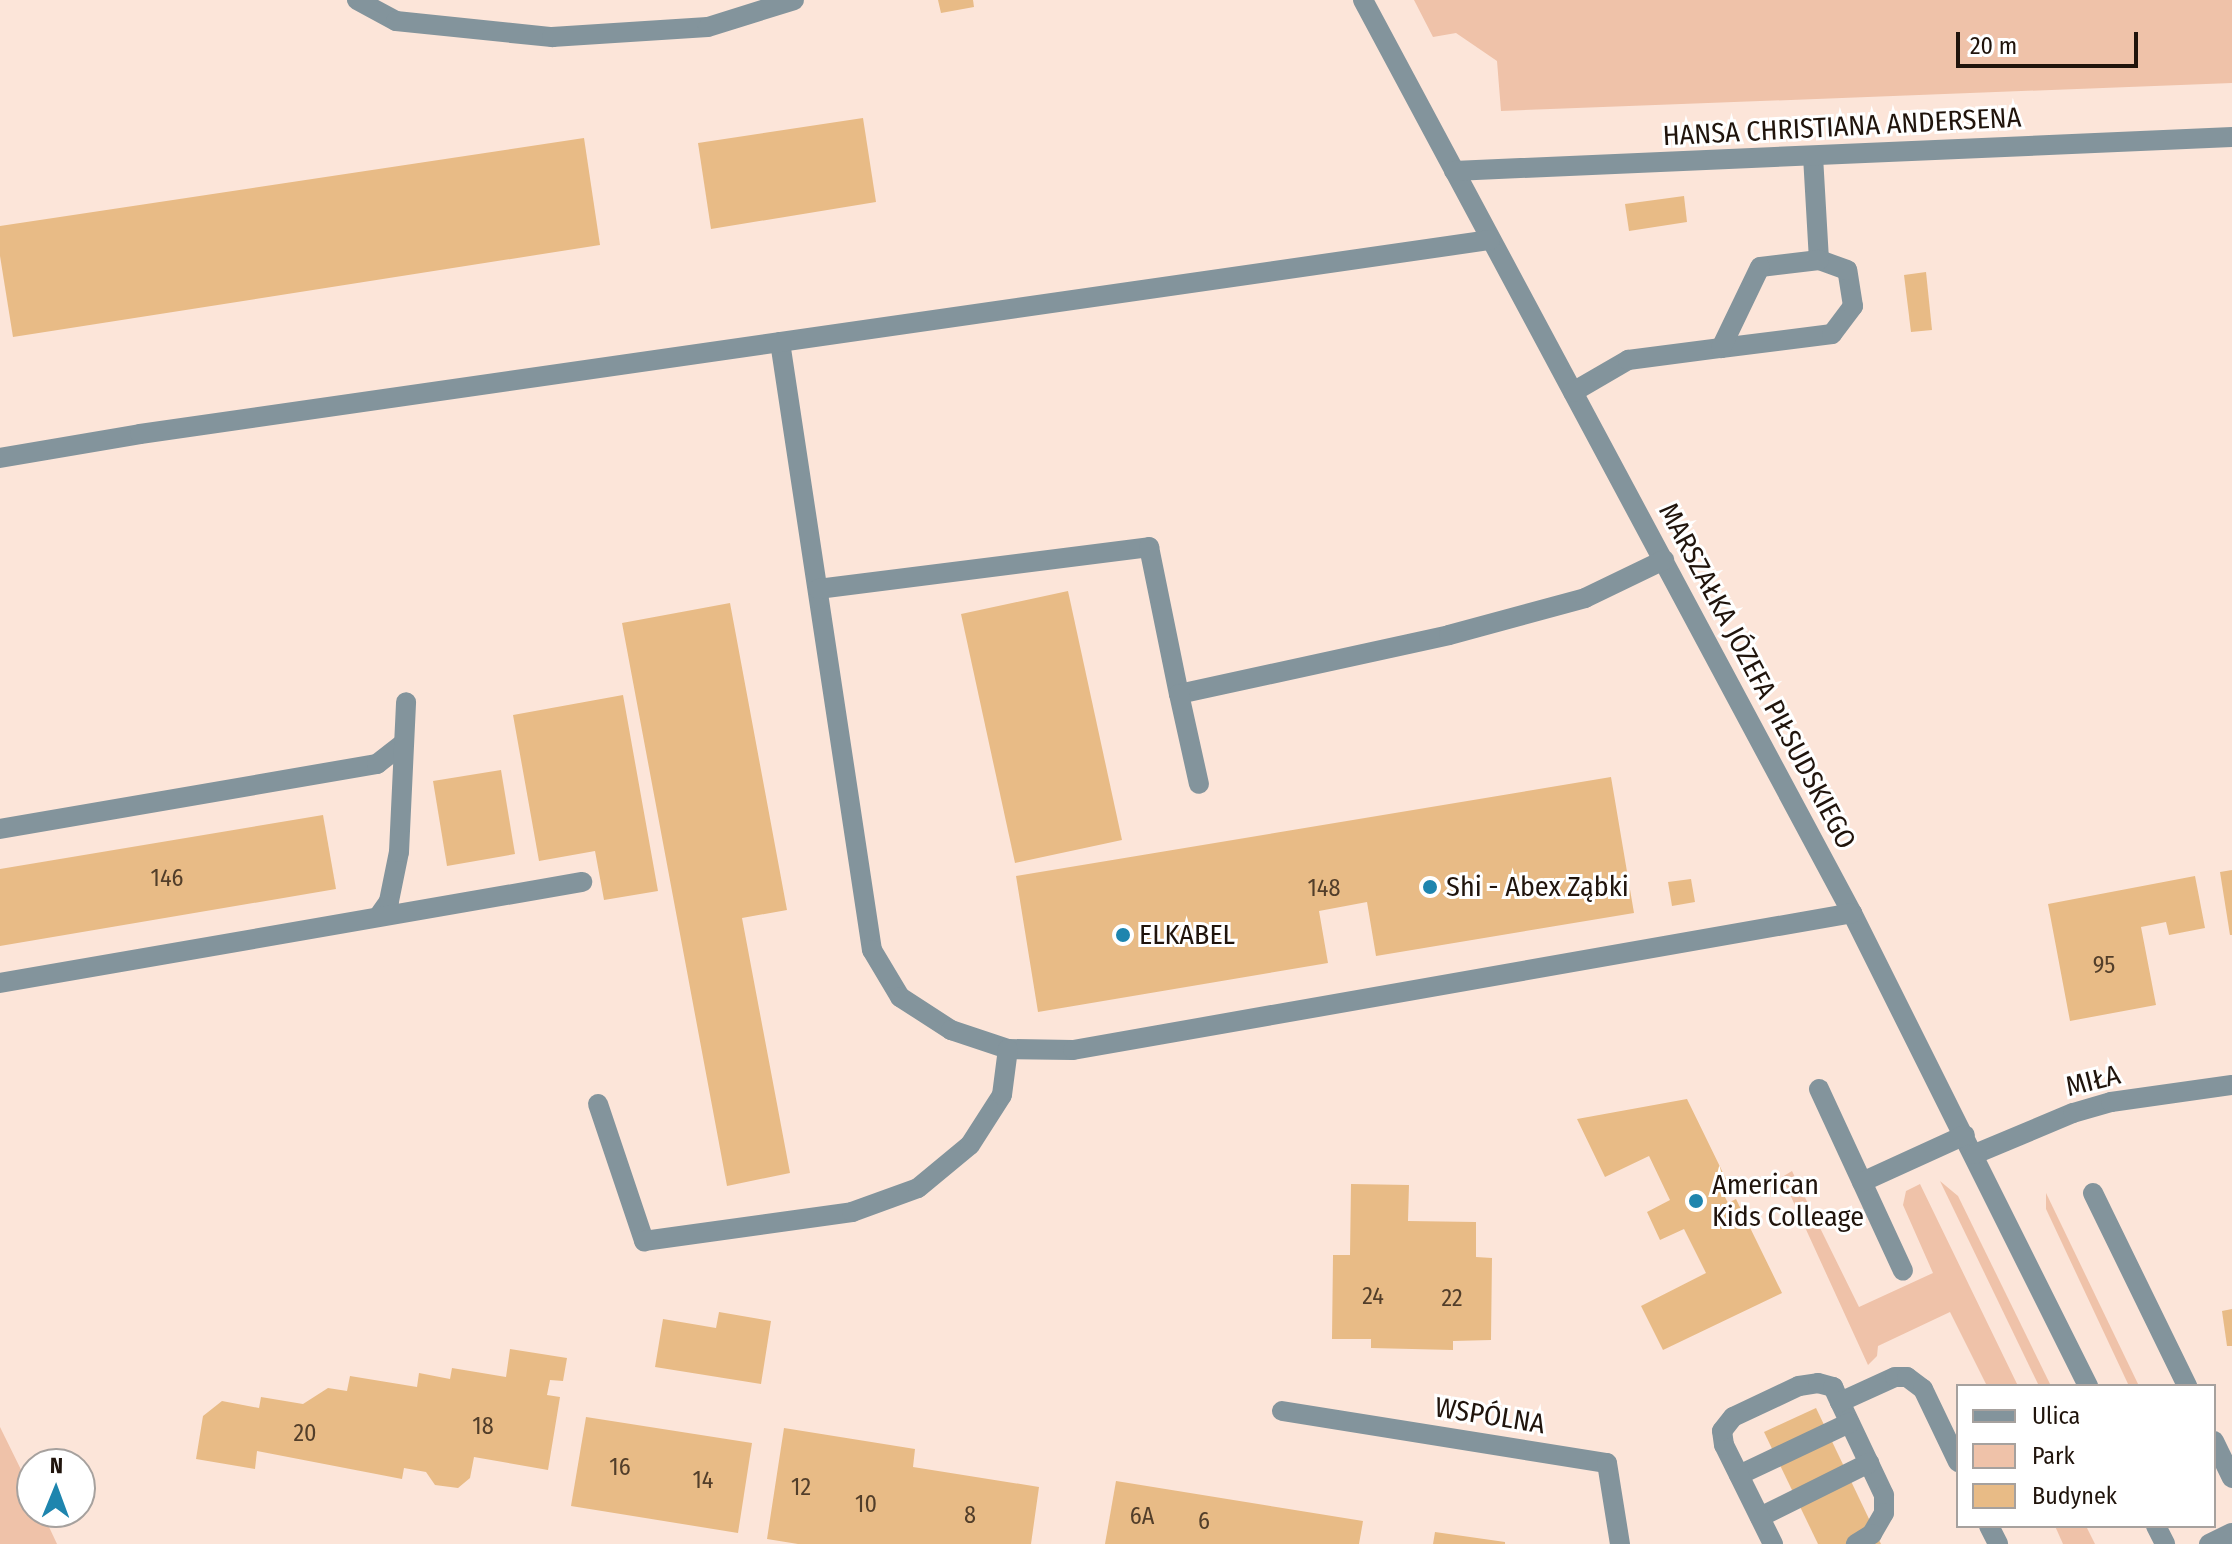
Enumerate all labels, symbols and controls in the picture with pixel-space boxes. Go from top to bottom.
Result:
scale bar [1960,16,2142,66]
text: 20 m [1970,32,2017,60]
street label: HANSA CHRISTIANA ANDERSENA [1662,101,2022,153]
street label: MARSZAŁKA JÓZEFA PIŁSUDSKIEGO [1651,497,1863,855]
house number: 146 [151,865,183,893]
place label: Shi - Abex Ząbki [1446,870,1629,904]
house number: 148 [1308,875,1340,903]
marker: Shi - Abex Ząbki [1421,878,1439,896]
place label: ELKABEL [1139,918,1235,952]
marker: ELKABEL [1114,926,1132,944]
house number: 95 [2093,952,2115,980]
street label: MIŁA [2062,1058,2124,1104]
place label: American Kids Colleage [1712,1168,1864,1234]
marker: American Kids Colleage [1687,1192,1705,1210]
house number: 24 [1362,1283,1384,1311]
house number: 22 [1441,1285,1463,1313]
legend [1956,1384,2216,1528]
street label: WSPÓLNA [1433,1391,1547,1441]
text: Ulica [2032,1402,2080,1430]
house number: 18 [472,1413,494,1441]
house number: 20 [293,1420,317,1448]
text: Park [2032,1442,2075,1470]
north arrow [16,1448,96,1528]
text: N [50,1452,63,1479]
house number: 16 [609,1454,631,1482]
house number: 14 [693,1467,713,1495]
house number: 12 [791,1474,811,1502]
text: Budynek [2032,1482,2117,1510]
house number: 10 [855,1491,877,1519]
house number: 8 [964,1502,976,1530]
house number: 6A [1130,1503,1154,1531]
house number: 6 [1198,1508,1210,1536]

